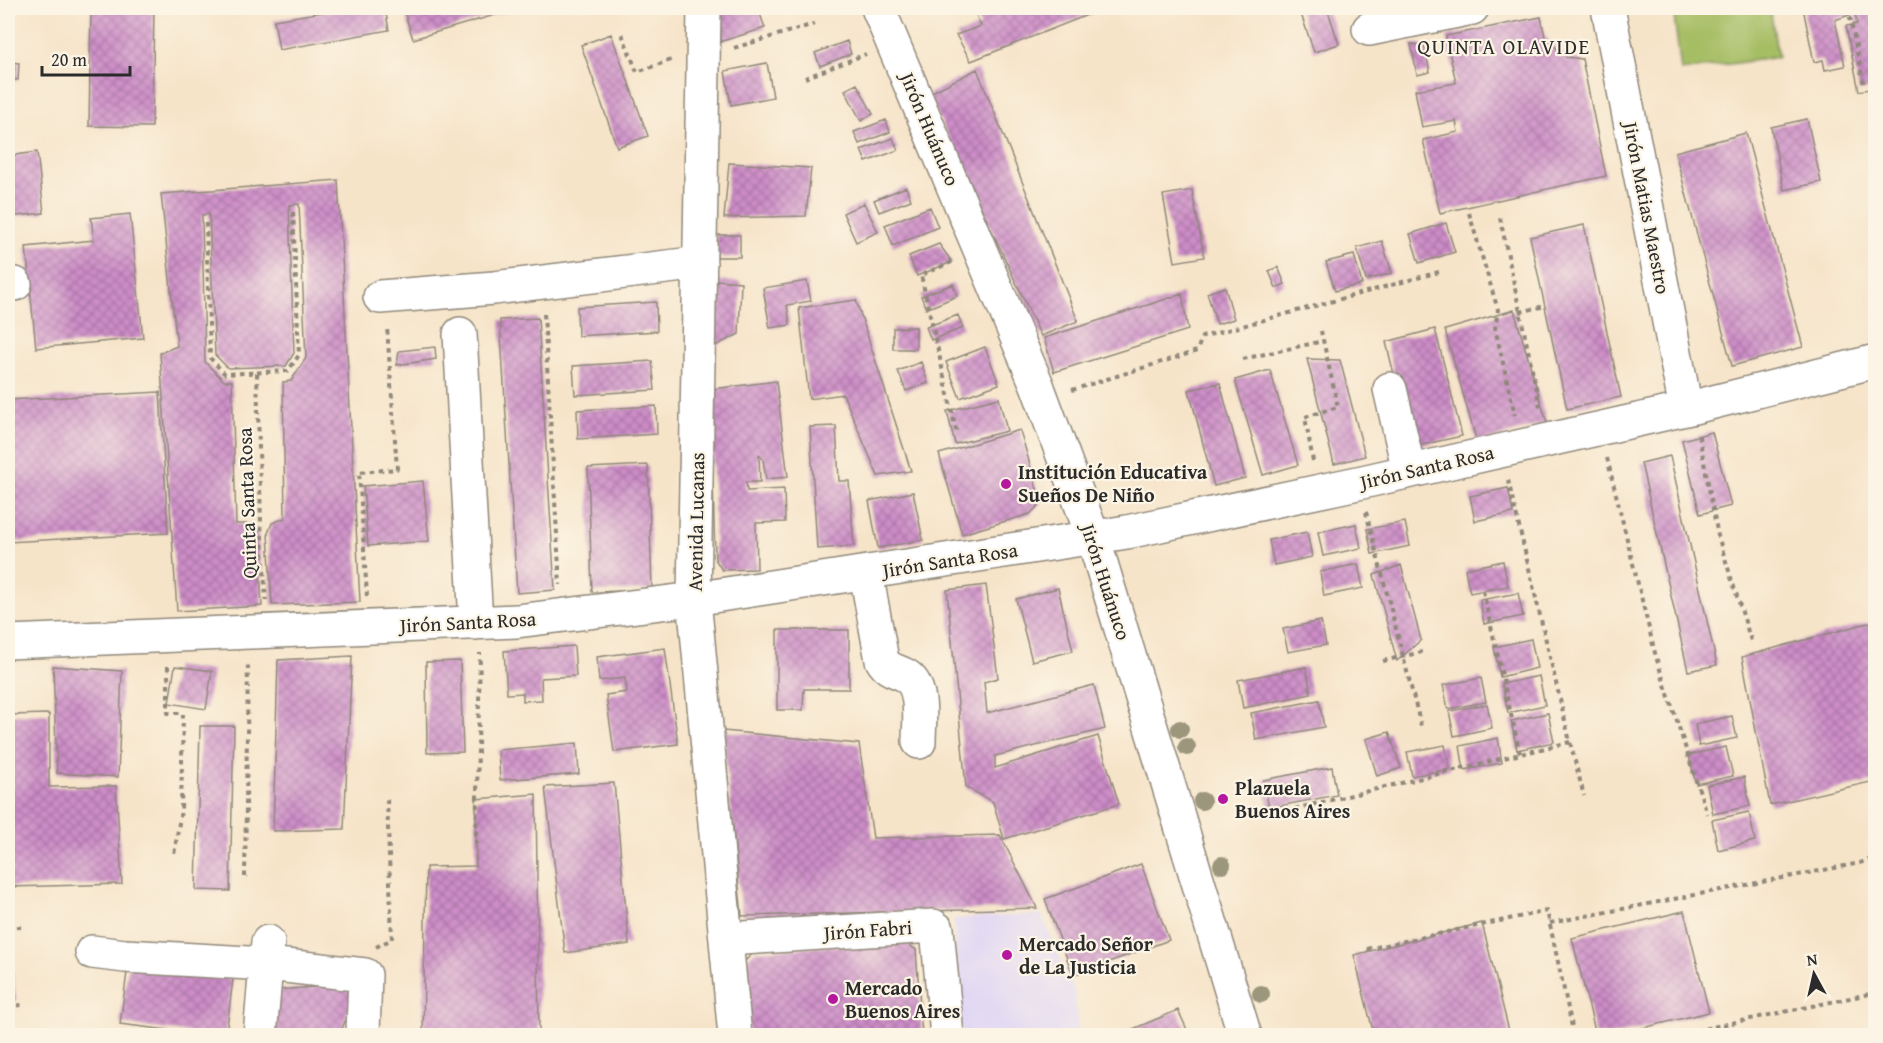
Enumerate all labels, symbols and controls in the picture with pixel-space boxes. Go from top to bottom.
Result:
district label: QUINTA OLAVIDE [1417,31,1591,62]
scale bar [42,39,130,77]
text: 20 m [51,46,87,73]
street label: Jirón Huánuco [892,65,967,190]
street label: Jirón Matias Maestro [1616,116,1678,296]
street label: Quinta Santa Rosa [229,426,264,579]
street label: Jirón Santa Rosa [1354,437,1497,497]
street label: Avenida Lucanas [680,452,711,592]
place label: Institución Educativa Sueños De Niño [1018,457,1208,509]
marker: Institución Educativa Sueños De Niño [999,477,1013,491]
street label: Jirón Huánuco [1073,517,1139,644]
street label: Jirón Santa Rosa [877,534,1020,585]
street label: Jirón Santa Rosa [396,603,537,640]
place label: Plazuela Buenos Aires [1235,773,1350,825]
marker: Plazuela Buenos Aires [1216,792,1230,806]
street label: Jirón Fabri [820,912,914,947]
place label: Mercado Señor de La Justicia [1019,929,1153,981]
north arrow [1784,944,1844,1004]
text: N [1805,946,1819,972]
marker: Mercado Señor de La Justicia [1000,948,1014,962]
place label: Mercado Buenos Aires [845,973,960,1025]
marker: Mercado Buenos Aires [826,992,840,1006]

